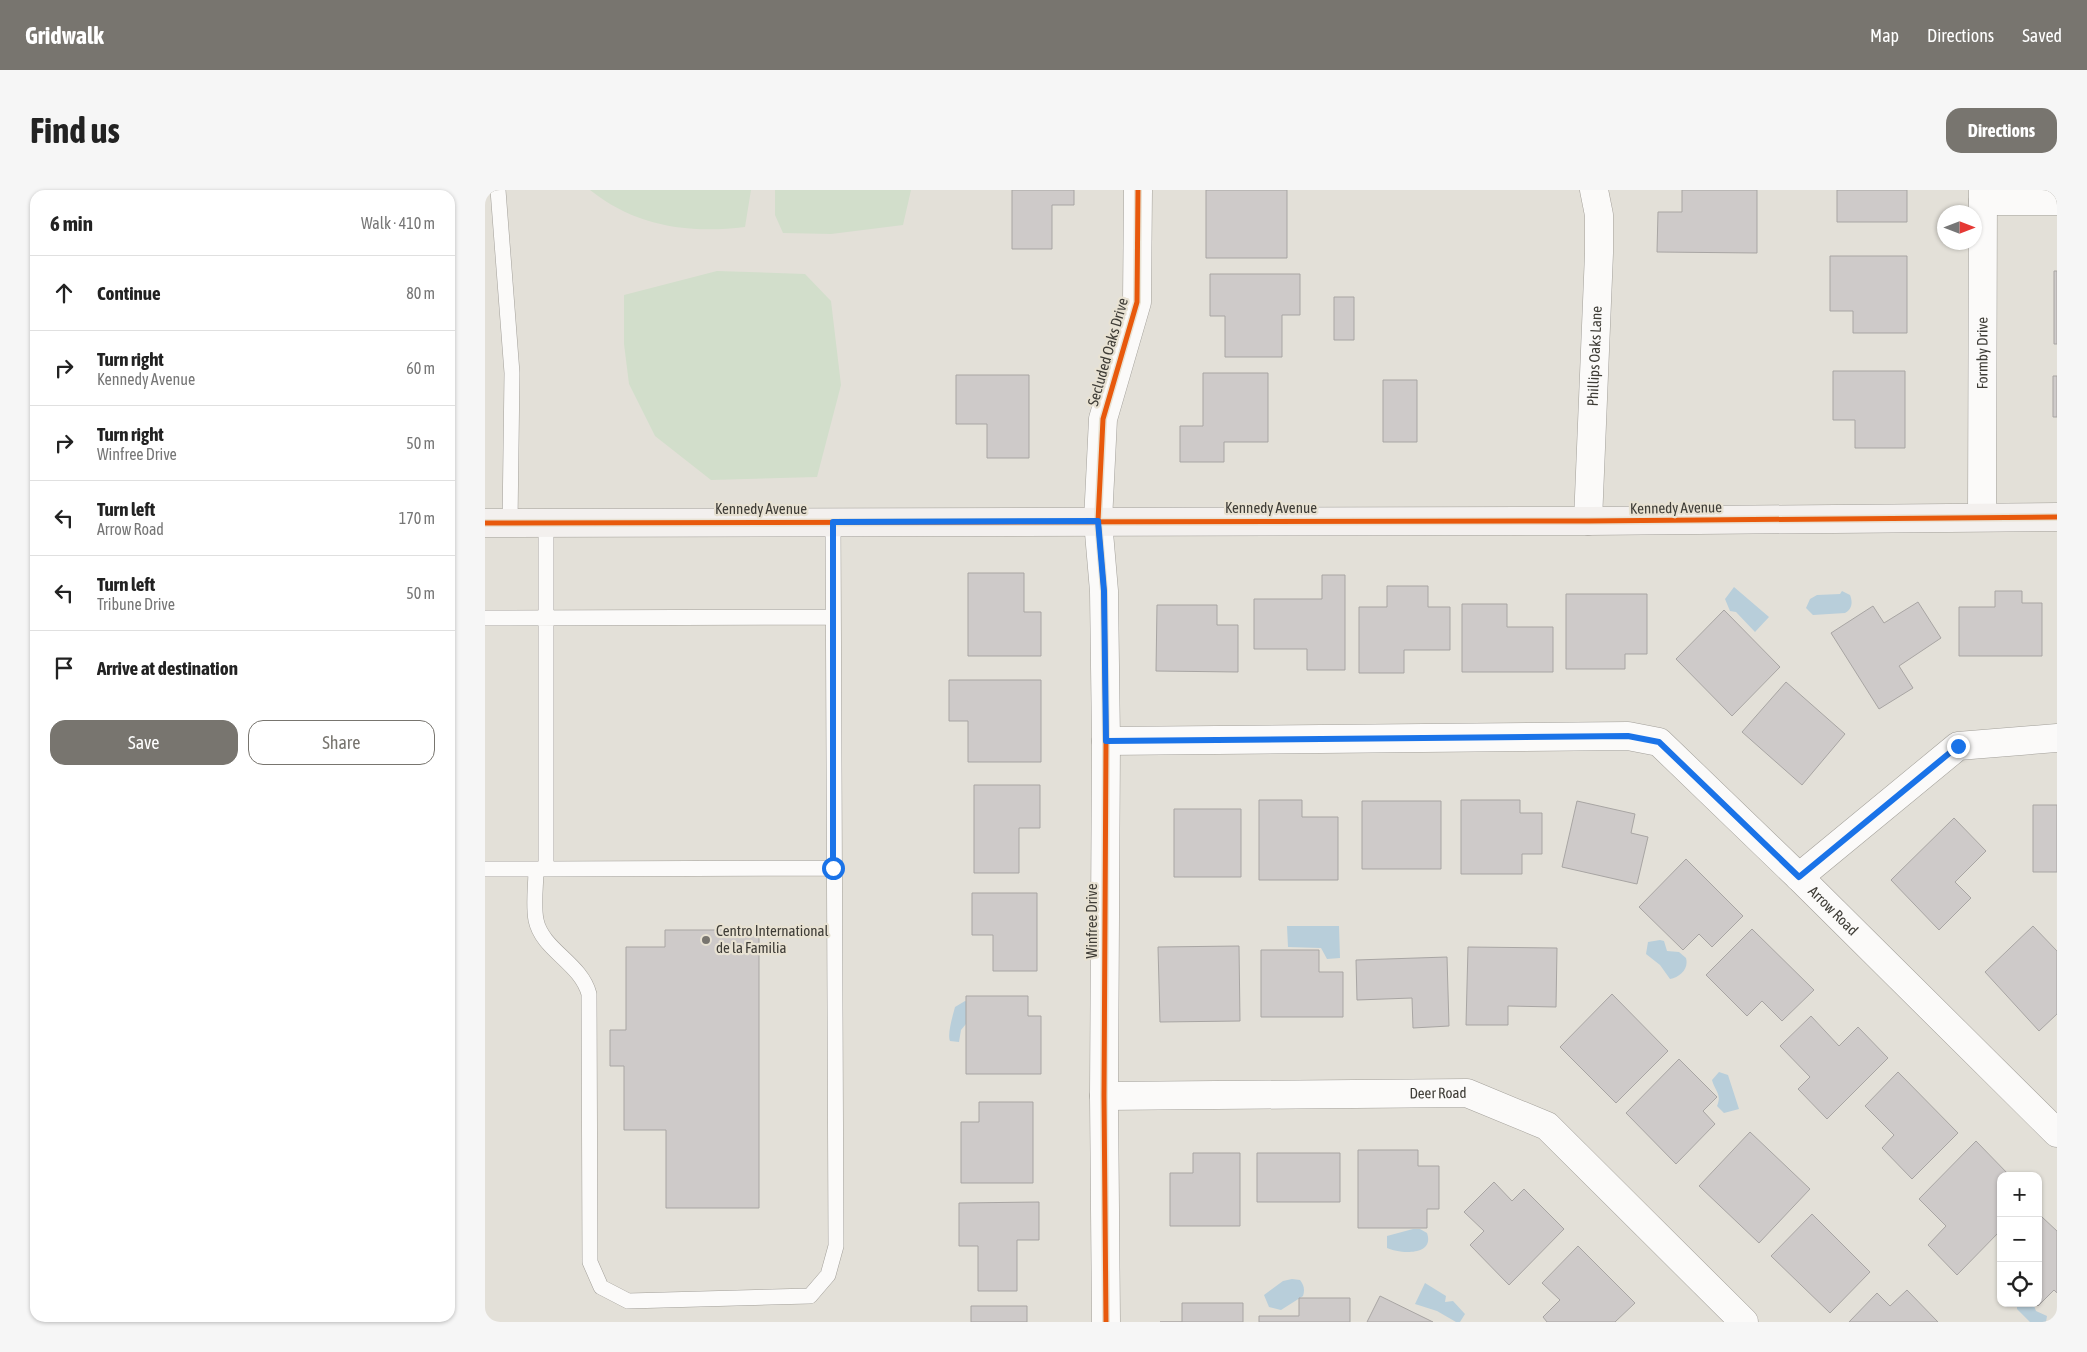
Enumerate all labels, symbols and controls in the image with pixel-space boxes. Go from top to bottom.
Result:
text: Gridwalk [25,22,104,49]
text: Map [1870,25,1899,46]
text: Directions [1927,25,1994,46]
text: Saved [2022,25,2062,46]
button: Directions [1946,108,2057,153]
text: Find us [30,110,120,150]
north arrow [1937,205,1982,250]
text: 6 min [50,211,93,235]
text: Walk · 410 m [361,214,435,232]
icon: ahead [50,279,78,307]
text: Continue [97,282,161,304]
text: 80 m [406,284,435,302]
street label: Secluded Oaks Drive [1084,296,1131,408]
street label: Phillips Oaks Lane [1584,305,1605,407]
street label: Formby Drive [1973,317,1991,389]
text: Turn right [97,348,164,370]
icon: right [50,354,78,382]
text: 60 m [406,359,435,377]
text: Kennedy Avenue [97,370,195,388]
text: Turn right [97,423,164,445]
icon: right [50,429,78,457]
text: 50 m [406,434,435,452]
text: Winfree Drive [97,445,177,463]
text: Turn left [97,498,155,520]
street label: Kennedy Avenue [1630,498,1722,517]
street label: Kennedy Avenue [1225,499,1317,516]
street label: Kennedy Avenue [715,500,807,517]
icon: left [50,504,78,532]
text: 170 m [399,509,435,527]
text: Arrow Road [97,520,164,538]
text: Turn left [97,573,155,595]
icon: left [50,579,78,607]
text: 50 m [406,584,435,602]
text: Tribune Drive [97,595,175,613]
icon: arrive [50,654,78,682]
text: Arrive at destination [97,657,238,679]
button: Save [50,720,238,765]
button: Share [248,720,435,765]
route end [1947,735,1970,758]
route start [822,857,845,880]
street label: Arrow Road [1805,882,1862,939]
street label: Winfree Drive [1083,883,1100,958]
place label: Centro International de la Familia [716,922,829,956]
marker: Centro International de la Familia [700,934,712,946]
street label: Deer Road [1409,1084,1467,1101]
map controls [1997,1172,2042,1307]
button: + [1997,1172,2042,1217]
button: − [1997,1217,2042,1262]
button: locate [1997,1262,2042,1307]

